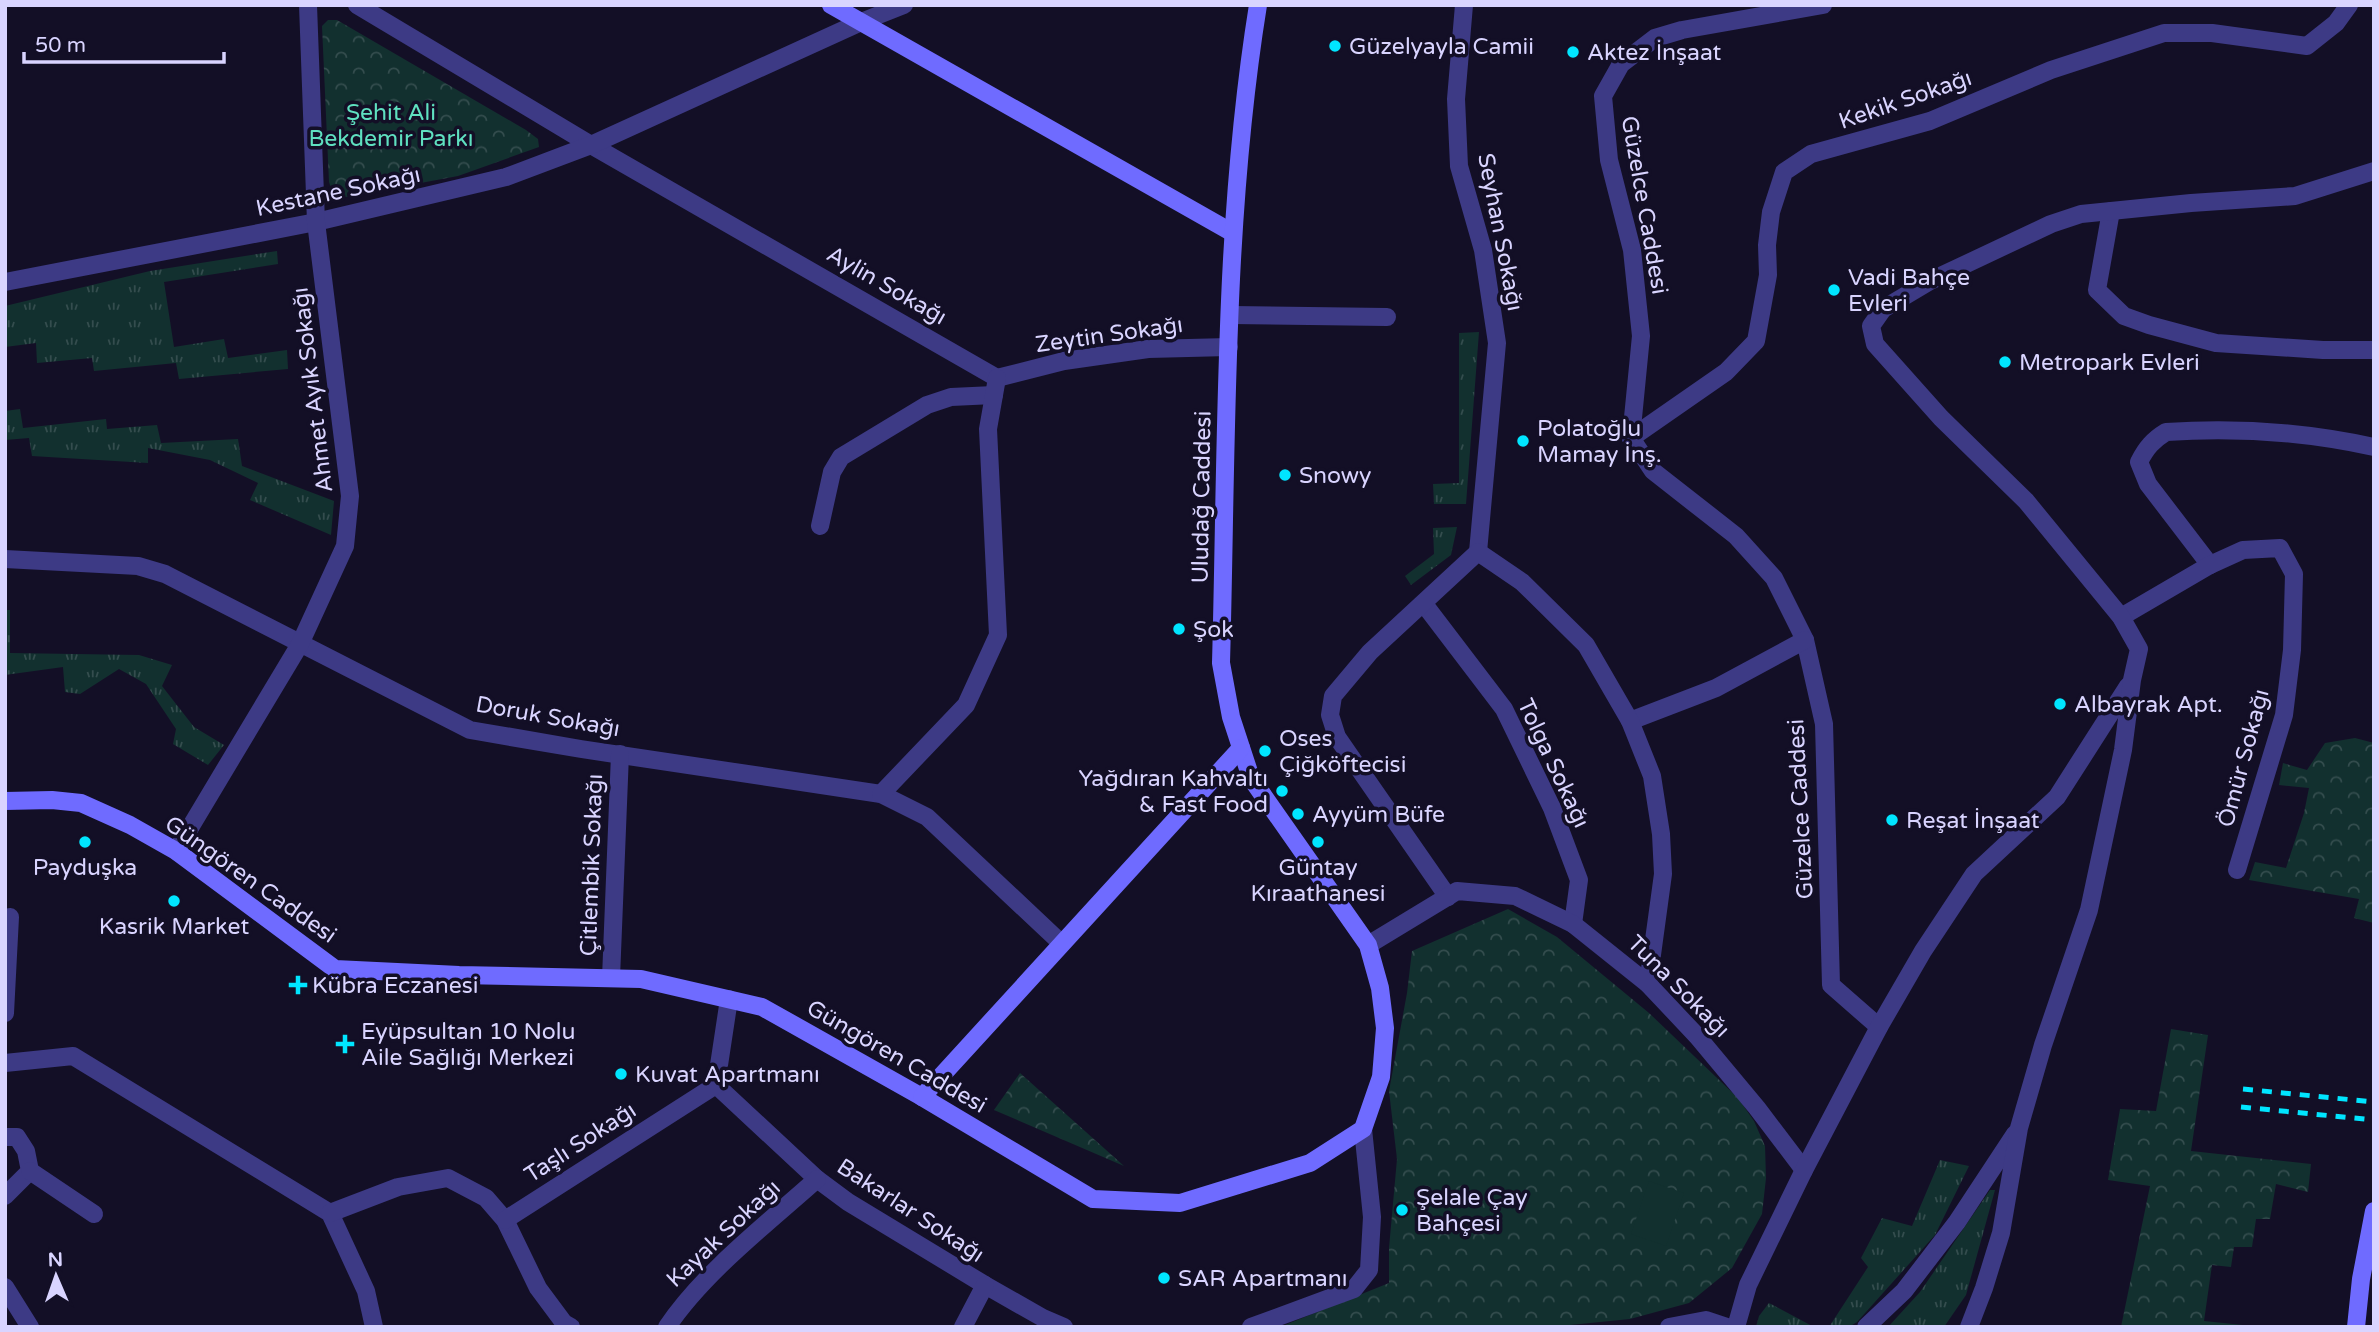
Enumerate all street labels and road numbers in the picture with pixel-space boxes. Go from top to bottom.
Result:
street label: Kekik Sokağı [1835,64,1976,136]
street label: Güzelce Caddesi [1615,114,1673,296]
street label: Seyhan Sokağı [1471,151,1529,313]
street label: Kestane Sokağı [253,161,423,223]
street label: Aylin Sokağı [822,240,951,331]
street label: Ahmet Ayık Sokağı [287,286,339,494]
street label: Zeytin Sokağı [1034,311,1185,359]
street label: Uludağ Caddesi [1186,411,1218,584]
street label: Ömür Sokağı [2212,686,2276,830]
street label: Doruk Sokağı [474,691,622,743]
street label: Tolga Sokağı [1511,694,1595,832]
street label: Güzelce Caddesi [1782,718,1820,900]
street label: Çitlembik Sokağı [575,773,609,957]
street label: Güngören Caddesi [159,810,342,950]
street label: Tuna Sokağı [1621,930,1735,1044]
street label: Güngören Caddesi [802,994,991,1120]
street label: Taşlı Sokağı [520,1096,642,1189]
street label: Bakarlar Sokağı [832,1153,989,1269]
street label: Kayak Sokağı [661,1174,786,1294]

